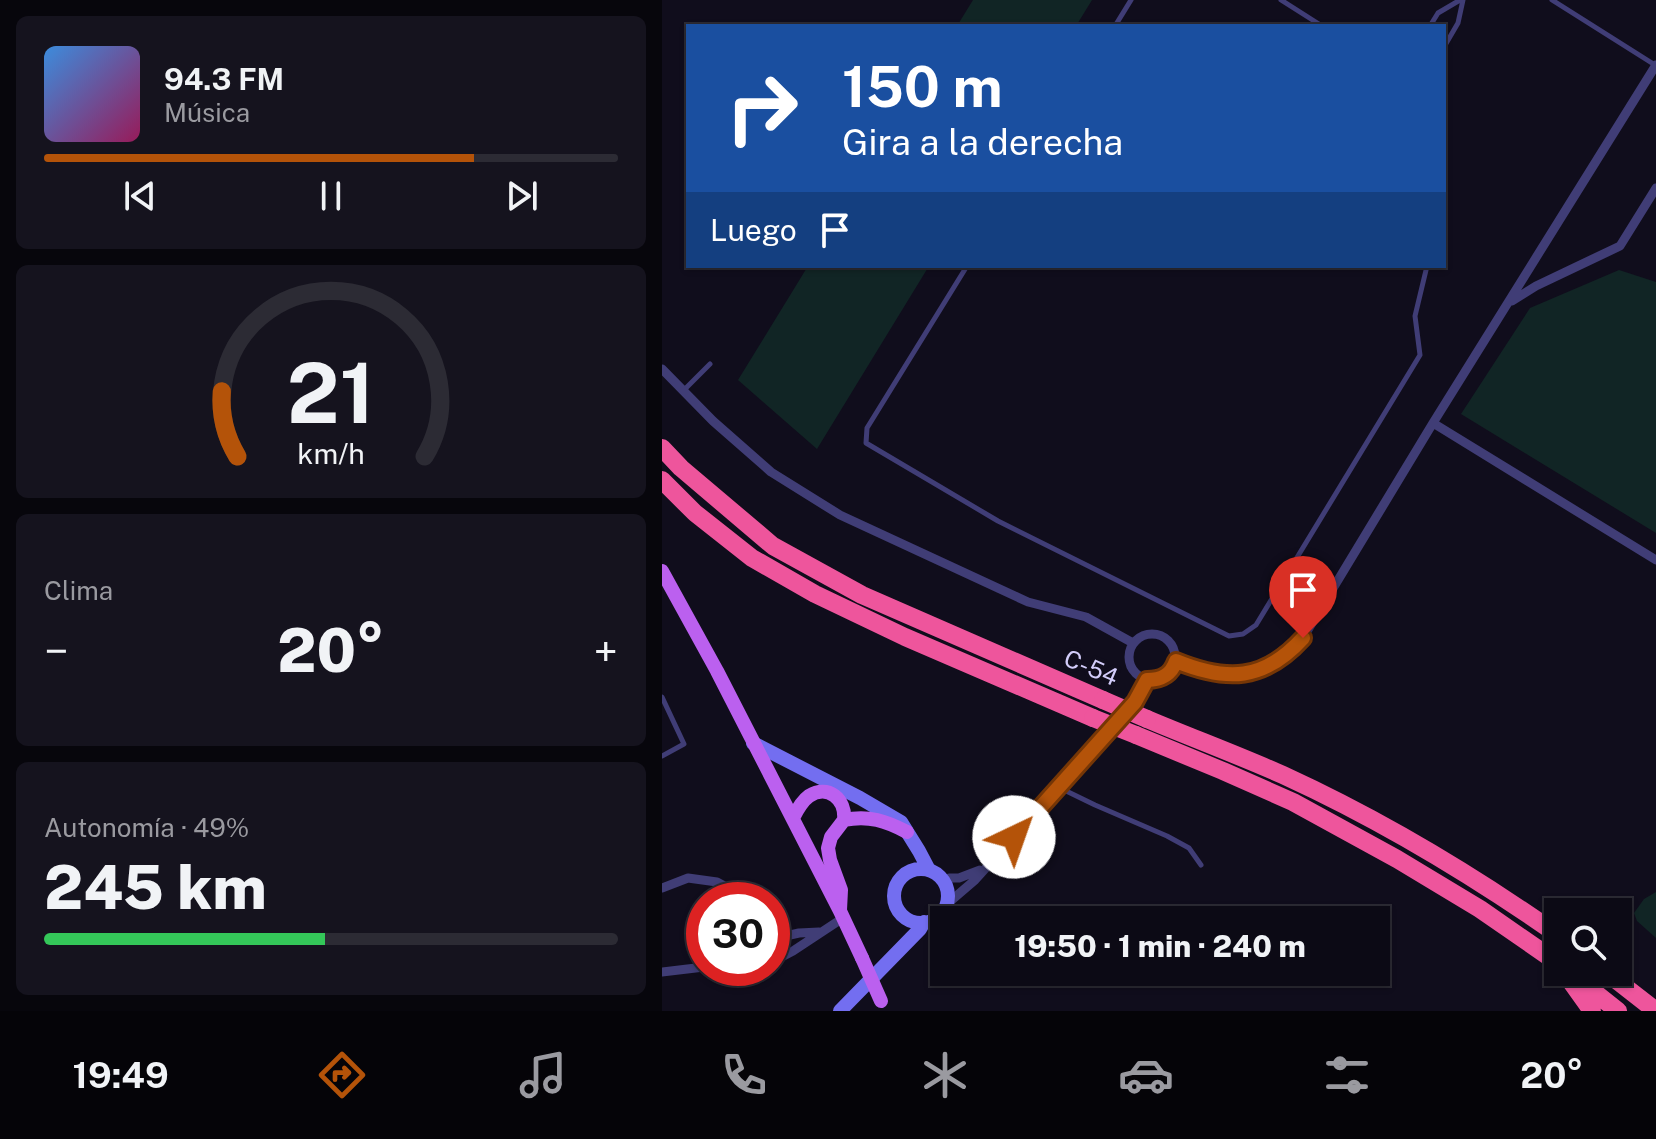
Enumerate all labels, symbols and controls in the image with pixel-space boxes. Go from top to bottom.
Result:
text: 150 m [842,54,1003,120]
icon: right [710,56,814,160]
text: 94.3 FM [164,61,284,97]
text: Música [164,97,250,128]
text: Gira a la derecha [842,121,1123,163]
icon: previous [118,174,162,218]
icon: pause [309,174,353,218]
icon: next [500,174,544,218]
icon: arrive [813,208,857,252]
text: Luego [710,212,797,248]
text: 21 [287,344,375,442]
text: km/h [297,437,365,470]
pin [1269,556,1337,638]
icon: arrive [1281,568,1325,612]
text: Clima [44,575,113,606]
text: 20° [277,615,385,686]
text: − [44,625,68,677]
text: + [594,625,618,677]
street label: C-54 [1060,643,1123,691]
position arrow [972,795,1056,879]
text: Autonomía · 49% [44,812,249,843]
text: 245 km [44,852,267,923]
speed limit sign: 30 [686,882,790,986]
map controls [1544,898,1632,986]
button: search [1544,898,1632,986]
text: 19:50 · 1 min · 240 m [1014,928,1306,964]
icon: directions [314,1047,370,1103]
icon: music [515,1047,571,1103]
icon: phone [716,1047,772,1103]
icon: climate [917,1047,973,1103]
icon: car [1118,1047,1174,1103]
icon: filters [1319,1047,1375,1103]
text: 19:49 [73,1054,169,1096]
text: 20° [1520,1054,1583,1096]

